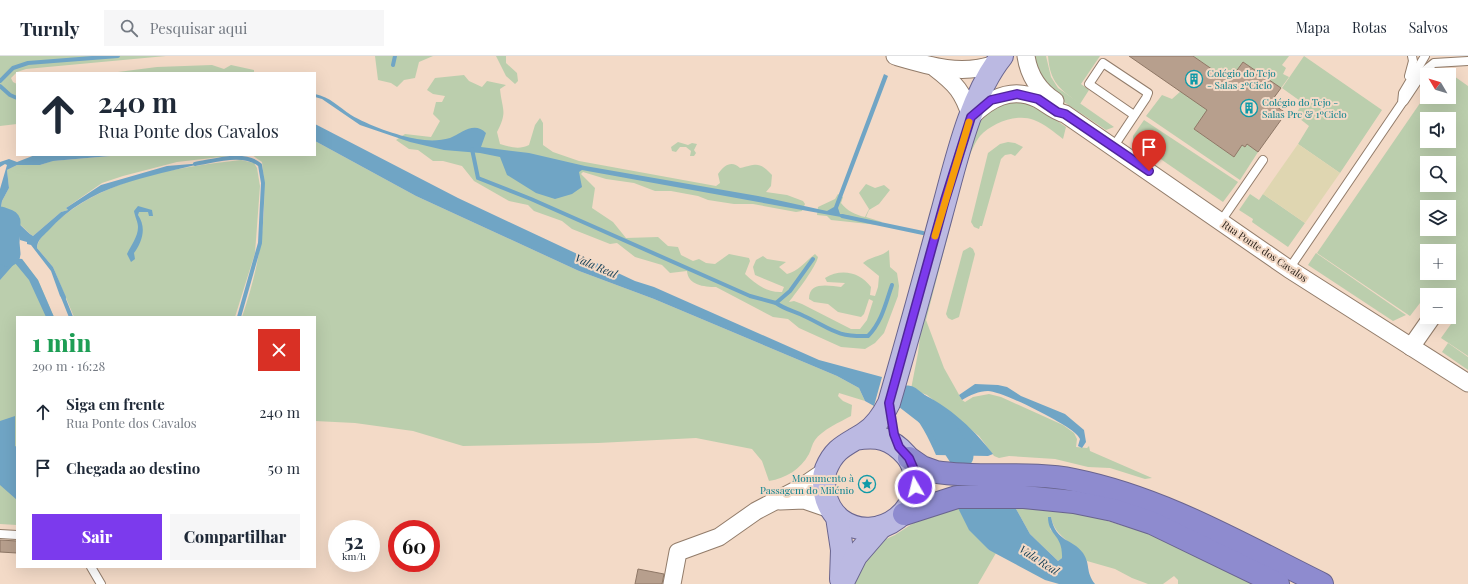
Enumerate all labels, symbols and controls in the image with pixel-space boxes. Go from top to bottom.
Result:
search box [104,10,384,46]
text: Turnly [20,15,80,41]
icon: search [118,17,140,39]
text: Pesquisar aqui [150,18,247,38]
text: Mapa [1296,18,1330,37]
text: Rotas [1352,18,1387,37]
text: Salvos [1409,18,1448,37]
place label: Colégio do Tejo - Salas 2ºCiclo [1207,66,1276,92]
north arrow [1420,68,1456,104]
map controls [1420,68,1456,324]
building icon: Colégio do Tejo - Salas 2ºCiclo [1184,69,1204,89]
text: 240 m [98,83,177,120]
icon: ahead [32,88,84,140]
place label: Colégio do Tejo - Salas Pre & 1ºCiclo [1262,95,1347,121]
building icon: Colégio do Tejo - Salas Pre & 1ºCiclo [1239,98,1259,118]
button: sound [1420,112,1456,148]
text: Rua Ponte dos Cavalos [98,119,279,143]
pin [1132,130,1166,171]
icon: arrive [1138,136,1160,158]
button: search [1420,156,1456,192]
button: layers [1420,200,1456,236]
street label: Rua Ponte dos Cavalos [1219,217,1311,285]
button: + [1420,244,1456,280]
water label: Vala Real [573,250,621,282]
button: − [1420,288,1456,324]
text: 1 min [32,326,91,358]
button: close [258,329,300,371]
text: 290 m · 16:28 [32,357,105,374]
text: Siga em frente [66,394,165,414]
icon: ahead [32,401,54,423]
text: 240 m [259,402,300,422]
text: Rua Ponte dos Cavalos [66,414,197,431]
icon: arrive [32,457,54,479]
text: Chegada ao destino [66,458,200,478]
text: 50 m [268,458,300,478]
position arrow [894,466,936,508]
place label: Monumento à Passagem do Milénio [760,471,855,497]
place icon: Monumento à Passagem do Milénio [857,474,877,494]
button: Sair [32,514,162,560]
button: Compartilhar [170,514,300,560]
speed limit sign: 60 [388,520,440,572]
text: 52 [344,527,364,554]
water label: Vala Real [1017,541,1063,579]
text: km/h [342,549,366,563]

